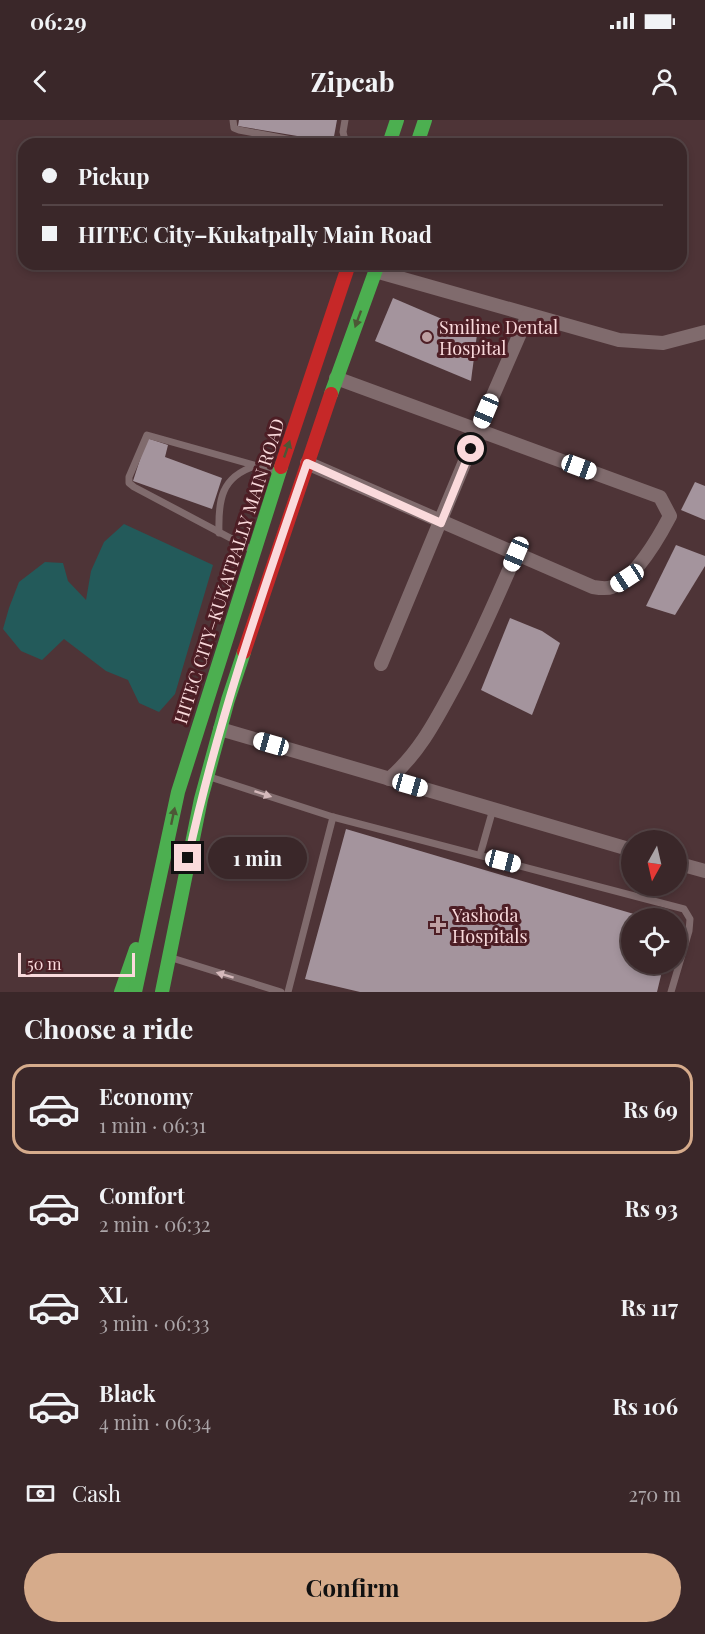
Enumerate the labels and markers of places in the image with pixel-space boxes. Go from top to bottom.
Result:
place label: Smiline Dental Hospital [439,315,558,360]
marker: Smiline Dental Hospital [420,330,434,344]
place label: Yashoda Hospitals [451,903,527,948]
marker: Yashoda Hospitals [429,916,447,934]

